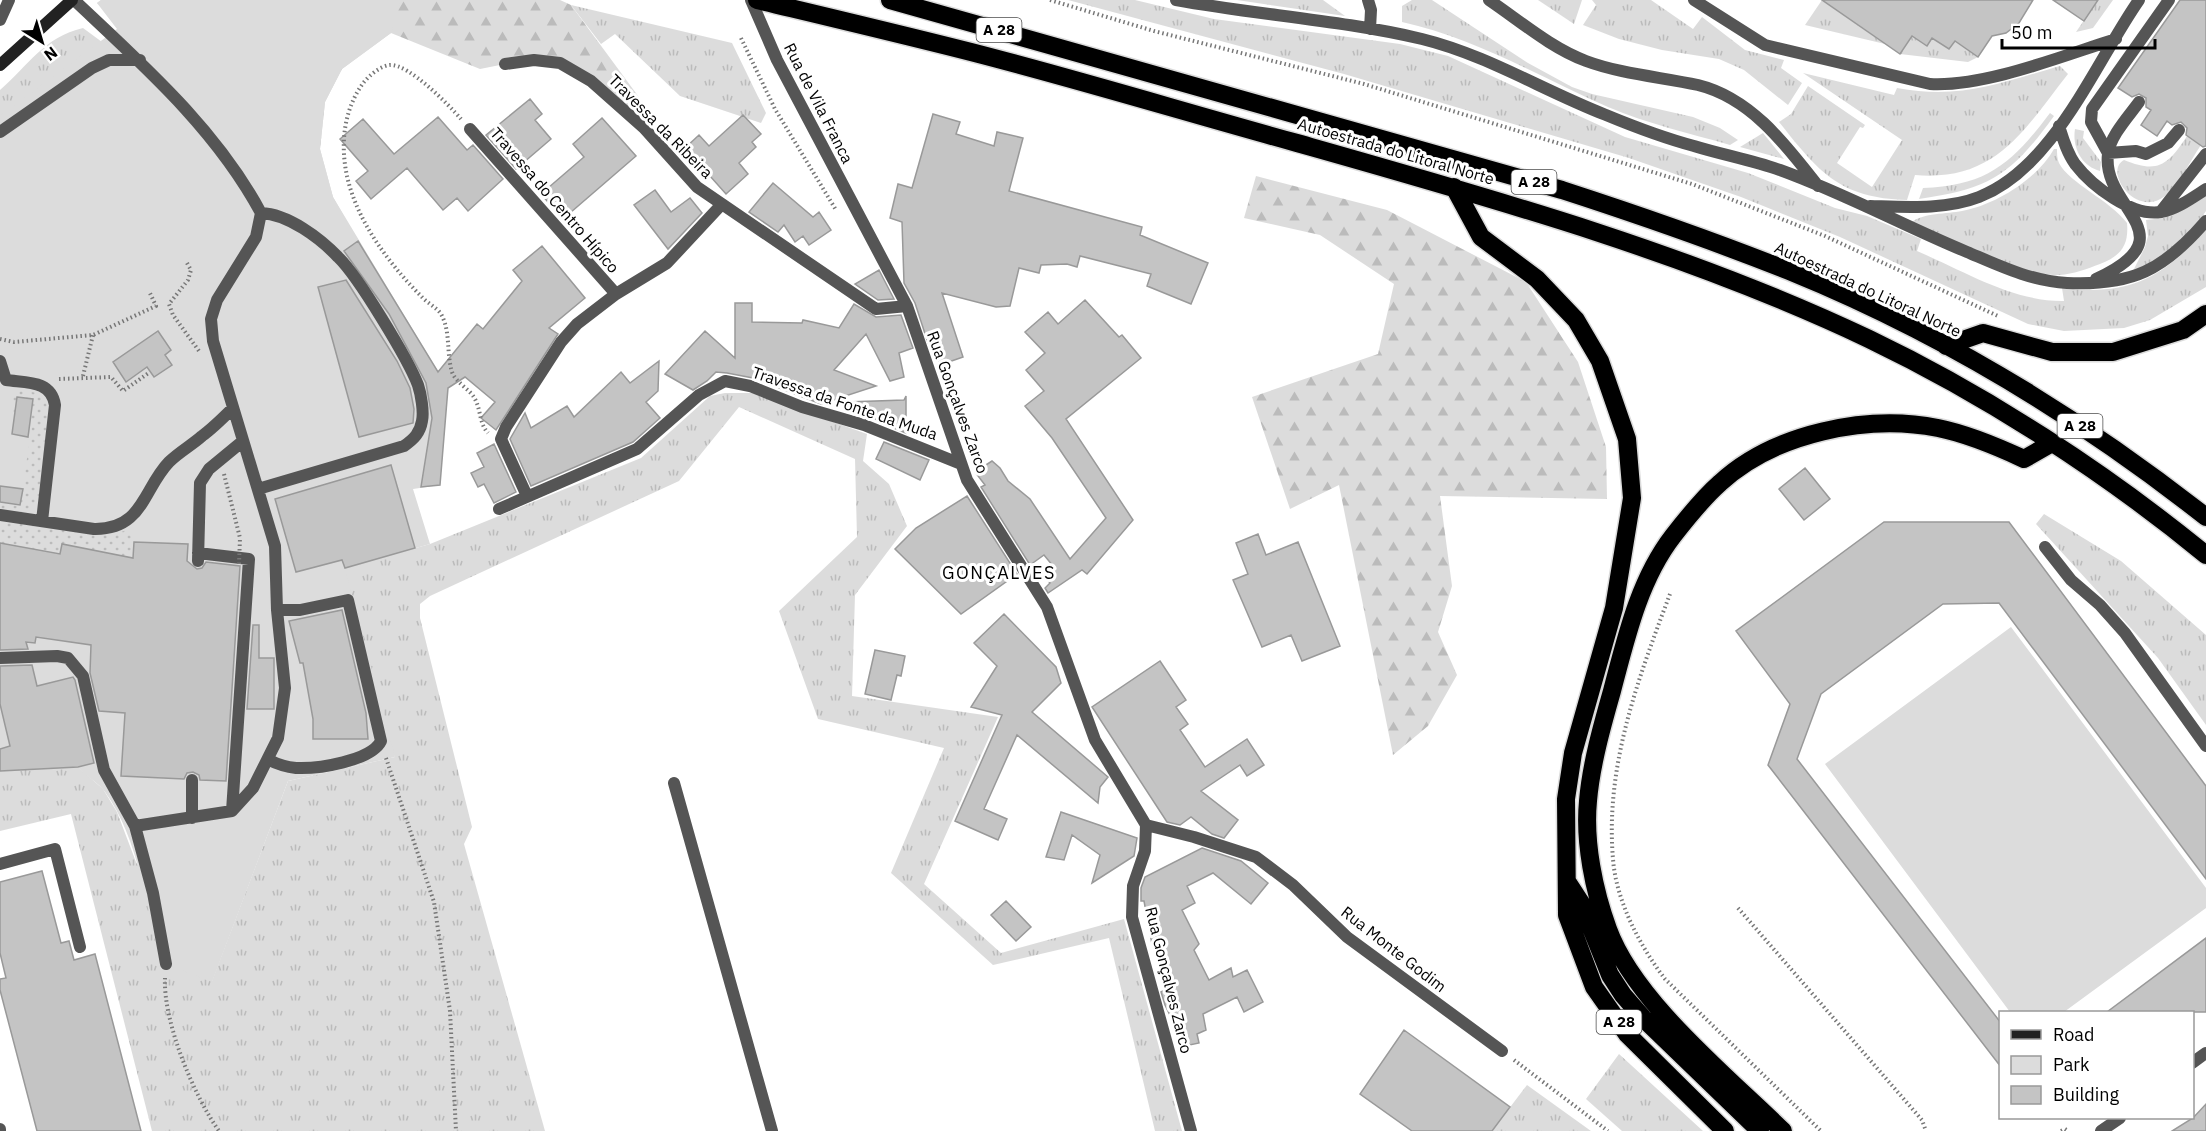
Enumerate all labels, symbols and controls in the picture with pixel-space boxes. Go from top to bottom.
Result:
north arrow [12,12,72,72]
scale bar [2002,12,2155,50]
road number: A 28 [976,18,1022,42]
text: 50 m [2011,21,2053,44]
street label: Rua de Vila Franca [780,39,858,167]
text: N [40,43,62,65]
street label: Travessa da Ribeira [605,70,718,183]
street label: Autoestrada do Litoral Norte [1295,113,1497,189]
street label: Travessa do Centro Hípico [486,123,624,277]
road number: A 28 [1512,170,1556,194]
street label: Autoestrada do Litoral Norte [1772,237,1965,341]
street label: Rua Gonçalves Zarco [923,328,993,476]
street label: Travessa da Fonte da Muda [750,362,941,444]
road number: A 28 [2058,414,2102,438]
district label: GONÇALVES [942,561,1056,584]
street label: Rua Monte Godim [1337,902,1451,996]
street label: Rua Gonçalves Zarco [1141,905,1197,1055]
road number: A 28 [1596,1010,1642,1034]
legend [1999,1011,2194,1119]
text: Road [2053,1023,2094,1046]
text: Park [2053,1053,2090,1076]
text: Building [2053,1083,2120,1106]

